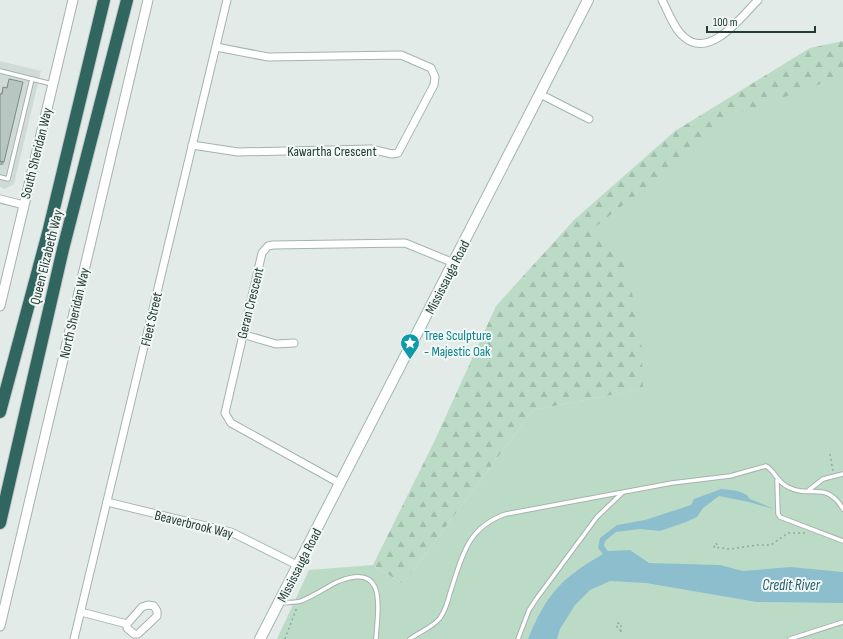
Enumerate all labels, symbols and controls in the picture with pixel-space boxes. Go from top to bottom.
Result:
scale bar [707,8,815,34]
text: 100 m [713,15,738,30]
street label: South Sheridan Way [17,105,56,200]
street label: Kawartha Crescent [287,143,377,160]
street label: Queen Elizabeth Way [26,207,67,306]
street label: Mississauga Road [422,237,473,317]
street label: North Sheridan Way [56,265,93,360]
street label: Geran Crescent [233,266,268,340]
street label: Fleet Street [137,290,166,348]
place label: Tree Sculpture - Majestic Oak [424,327,491,360]
place icon: Tree Sculpture - Majestic Oak [399,332,421,360]
street label: Beaverbrook Way [153,507,235,543]
street label: Mississauga Road [274,525,325,605]
water label: Credit River [762,576,821,595]

